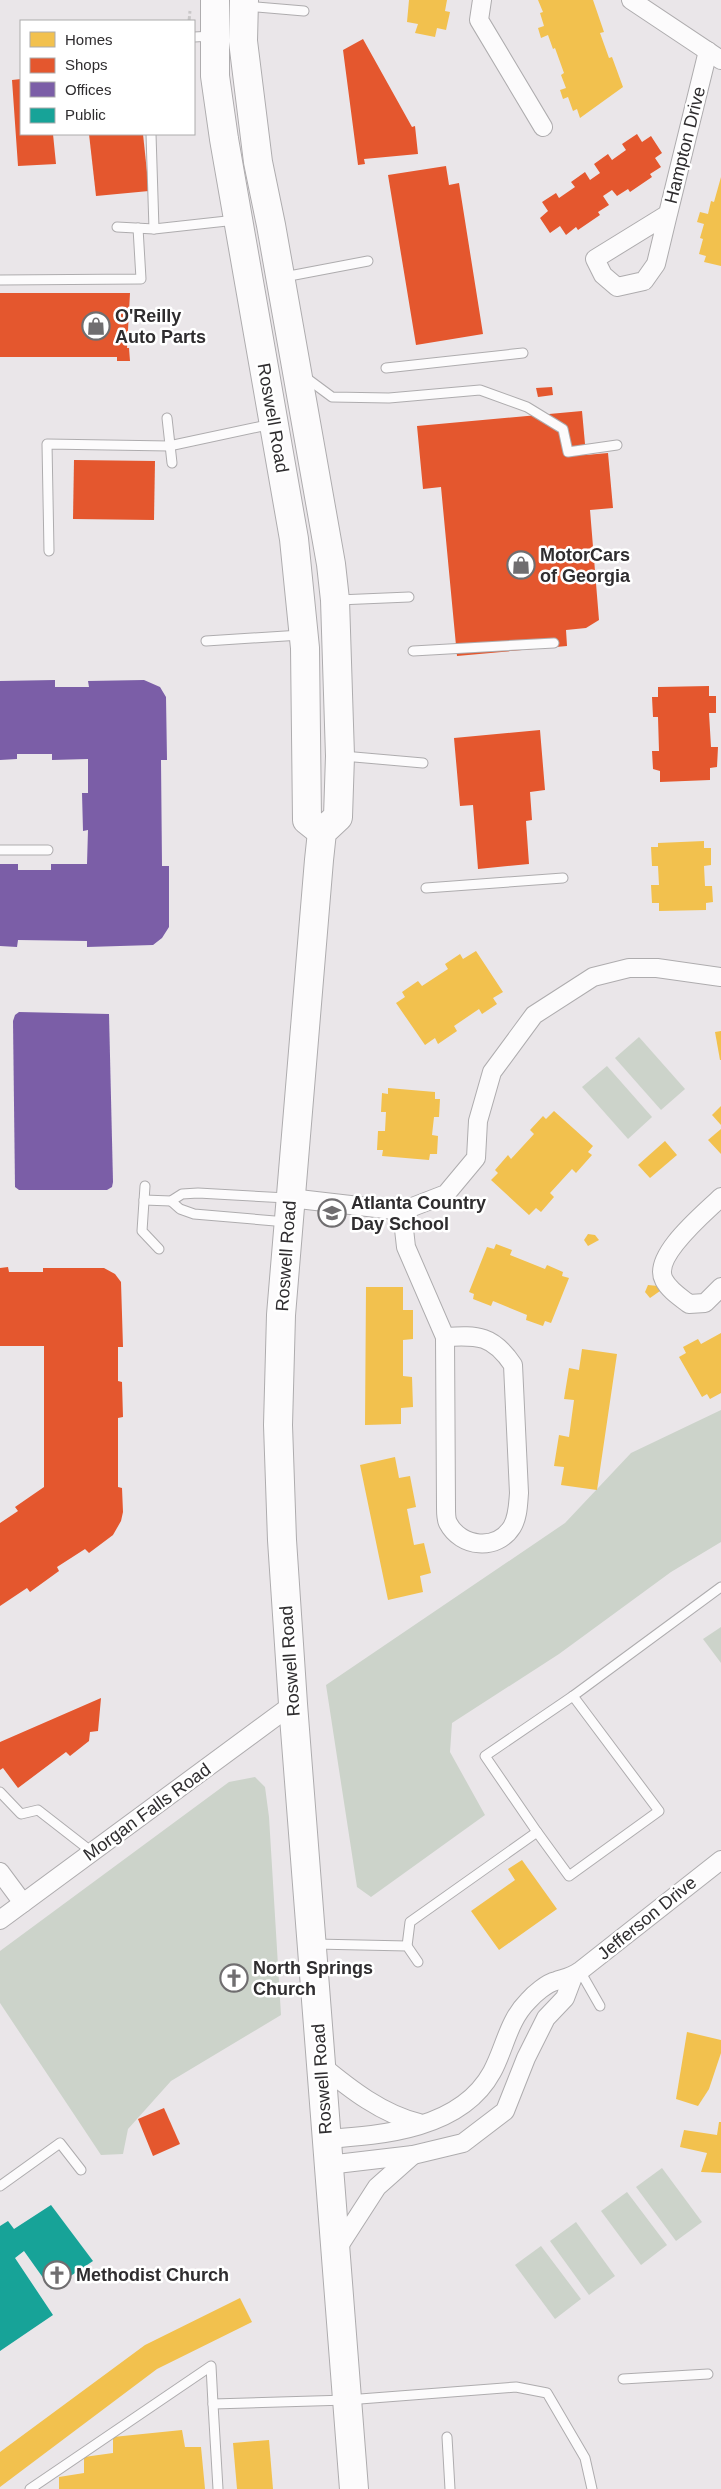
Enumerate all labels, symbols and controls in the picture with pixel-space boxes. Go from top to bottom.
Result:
legend [20,20,195,135]
text: Homes [65,31,113,48]
text: Shops [65,56,108,73]
text: Offices [65,81,111,98]
street label: Hampton Drive [661,84,709,206]
text: Public [65,106,106,123]
place label: O'Reilly Auto Parts [115,306,206,347]
shop icon: O'Reilly Auto Parts [81,311,111,341]
street label: Roswell Road [254,362,292,474]
place label: MotorCars of Georgia [540,545,631,586]
shop icon: MotorCars of Georgia [506,550,536,580]
place label: Atlanta Country Day School [351,1193,486,1234]
school or university icon: Atlanta Country Day School [317,1198,347,1228]
street label: Roswell Road [272,1200,300,1312]
street label: Roswell Road [276,1605,304,1717]
street label: Morgan Falls Road [80,1759,214,1865]
street label: Jefferson Drive [594,1872,700,1964]
place label: North Springs Church [253,1958,373,1999]
church icon: North Springs Church [219,1963,249,1993]
street label: Roswell Road [308,2023,336,2135]
church icon: Methodist Church [42,2260,72,2290]
place label: Methodist Church [76,2265,229,2285]

